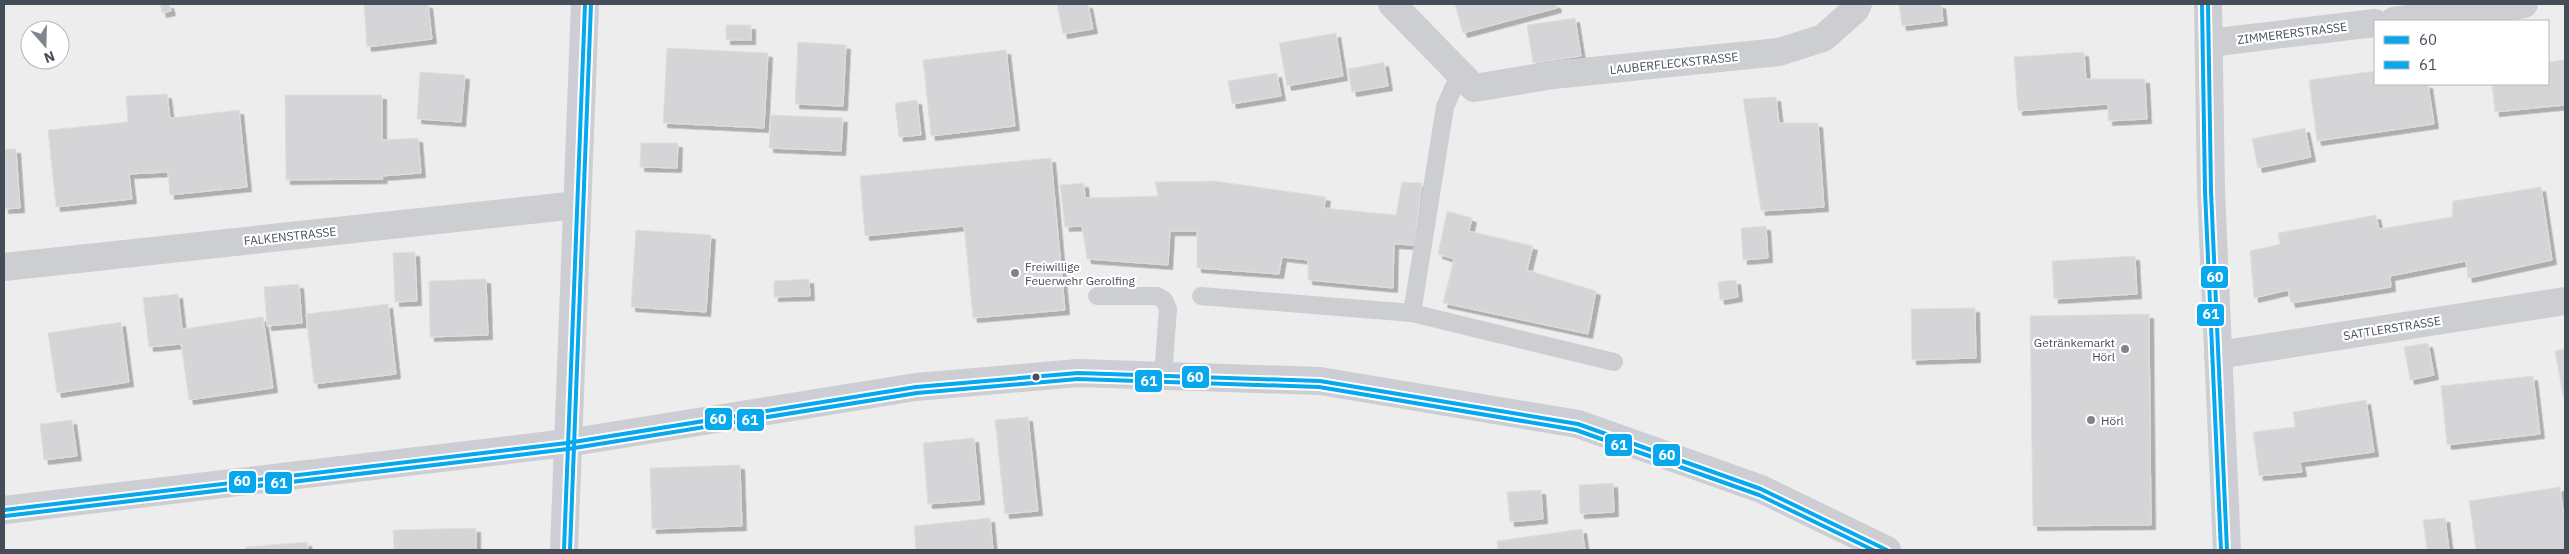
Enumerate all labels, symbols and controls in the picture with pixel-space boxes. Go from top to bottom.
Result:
street label: ZIMMERERSTRASSE [2236,19,2348,47]
north arrow [20,20,70,70]
legend [2374,20,2549,85]
text: 60 [2419,30,2437,49]
text: N [42,47,57,67]
street label: LAUBERFLECKSTRASSE [1609,49,1739,77]
text: 61 [2419,55,2437,74]
street label: FALKENSTRASSE [243,224,337,248]
place label: Freiwillige Feuerwehr Gerolfing [1025,259,1136,288]
line badge: 60 [2200,265,2229,289]
marker: Freiwillige Feuerwehr Gerolfing [1009,267,1021,279]
text: 60 [2207,268,2223,286]
line badge: 61 [2196,303,2225,327]
text: 61 [2203,305,2220,323]
street label: SATTLERSTRASSE [2342,313,2442,343]
place label: Getränkemarkt Hörl [2034,335,2115,364]
marker: Getränkemarkt Hörl [2119,343,2131,355]
line badge: 60 [1181,365,1210,389]
text: 60 [1187,368,1203,386]
line badge: 61 [1134,369,1163,393]
unlabelled marker [1031,372,1041,382]
text: 61 [1141,372,1158,390]
line badge: 60 [704,407,733,431]
line badge: 61 [736,408,765,432]
text: 60 [710,410,726,428]
text: 61 [742,411,759,429]
place label: Hörl [2101,413,2124,428]
marker: Hörl [2085,414,2097,426]
line badge: 61 [1604,433,1633,457]
text: 61 [1611,436,1628,454]
line badge: 60 [1652,443,1681,467]
text: 60 [1659,446,1675,464]
line badge: 60 [228,470,257,494]
line badge: 61 [264,471,293,495]
text: 60 [234,472,250,490]
text: 61 [271,474,288,492]

